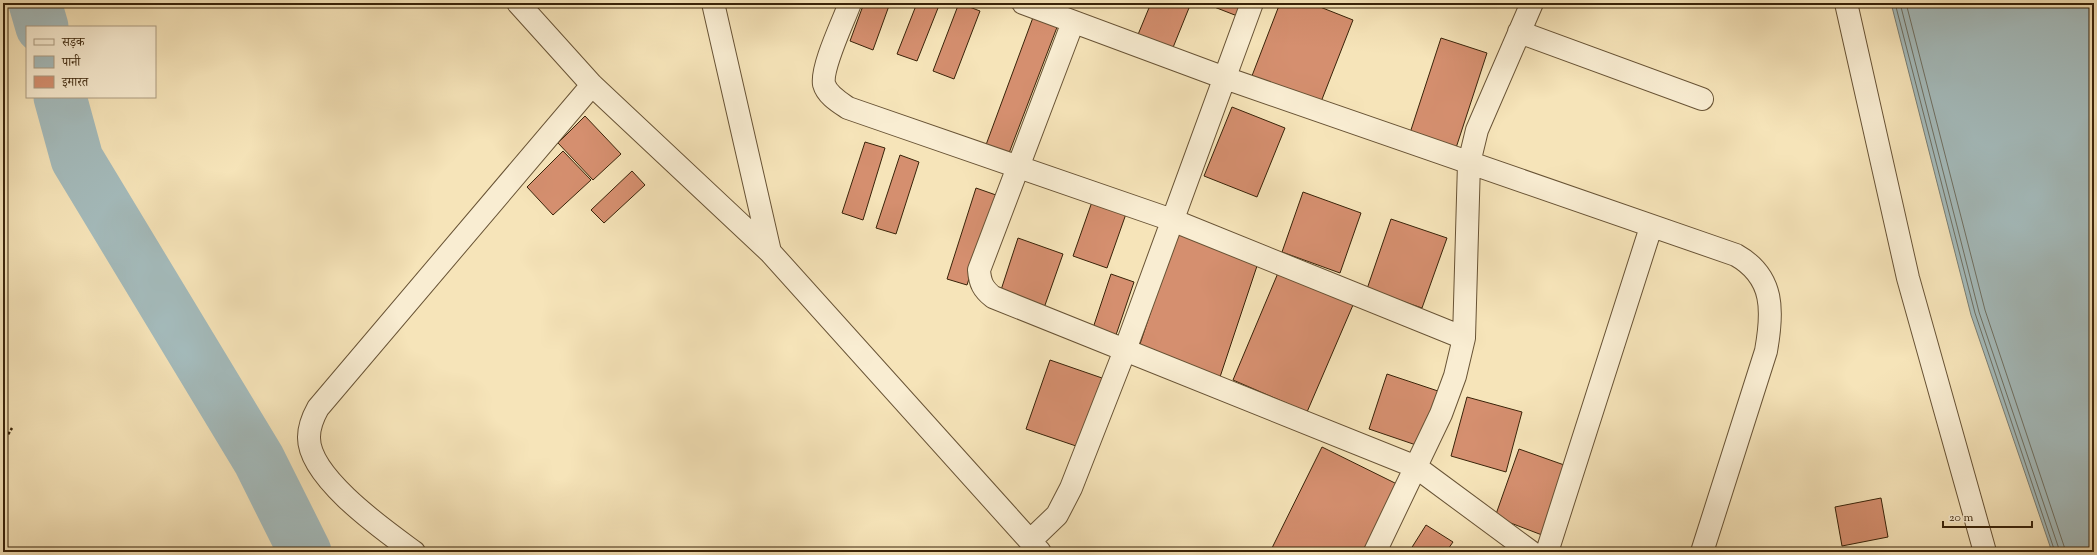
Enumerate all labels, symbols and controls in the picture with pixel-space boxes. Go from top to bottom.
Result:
legend [26,26,156,98]
text: सड़क [61,34,86,52]
text: पानी [61,54,81,72]
text: इमारत [61,74,89,92]
scale bar [1943,503,2032,529]
text: 20 m [1949,509,1974,527]

